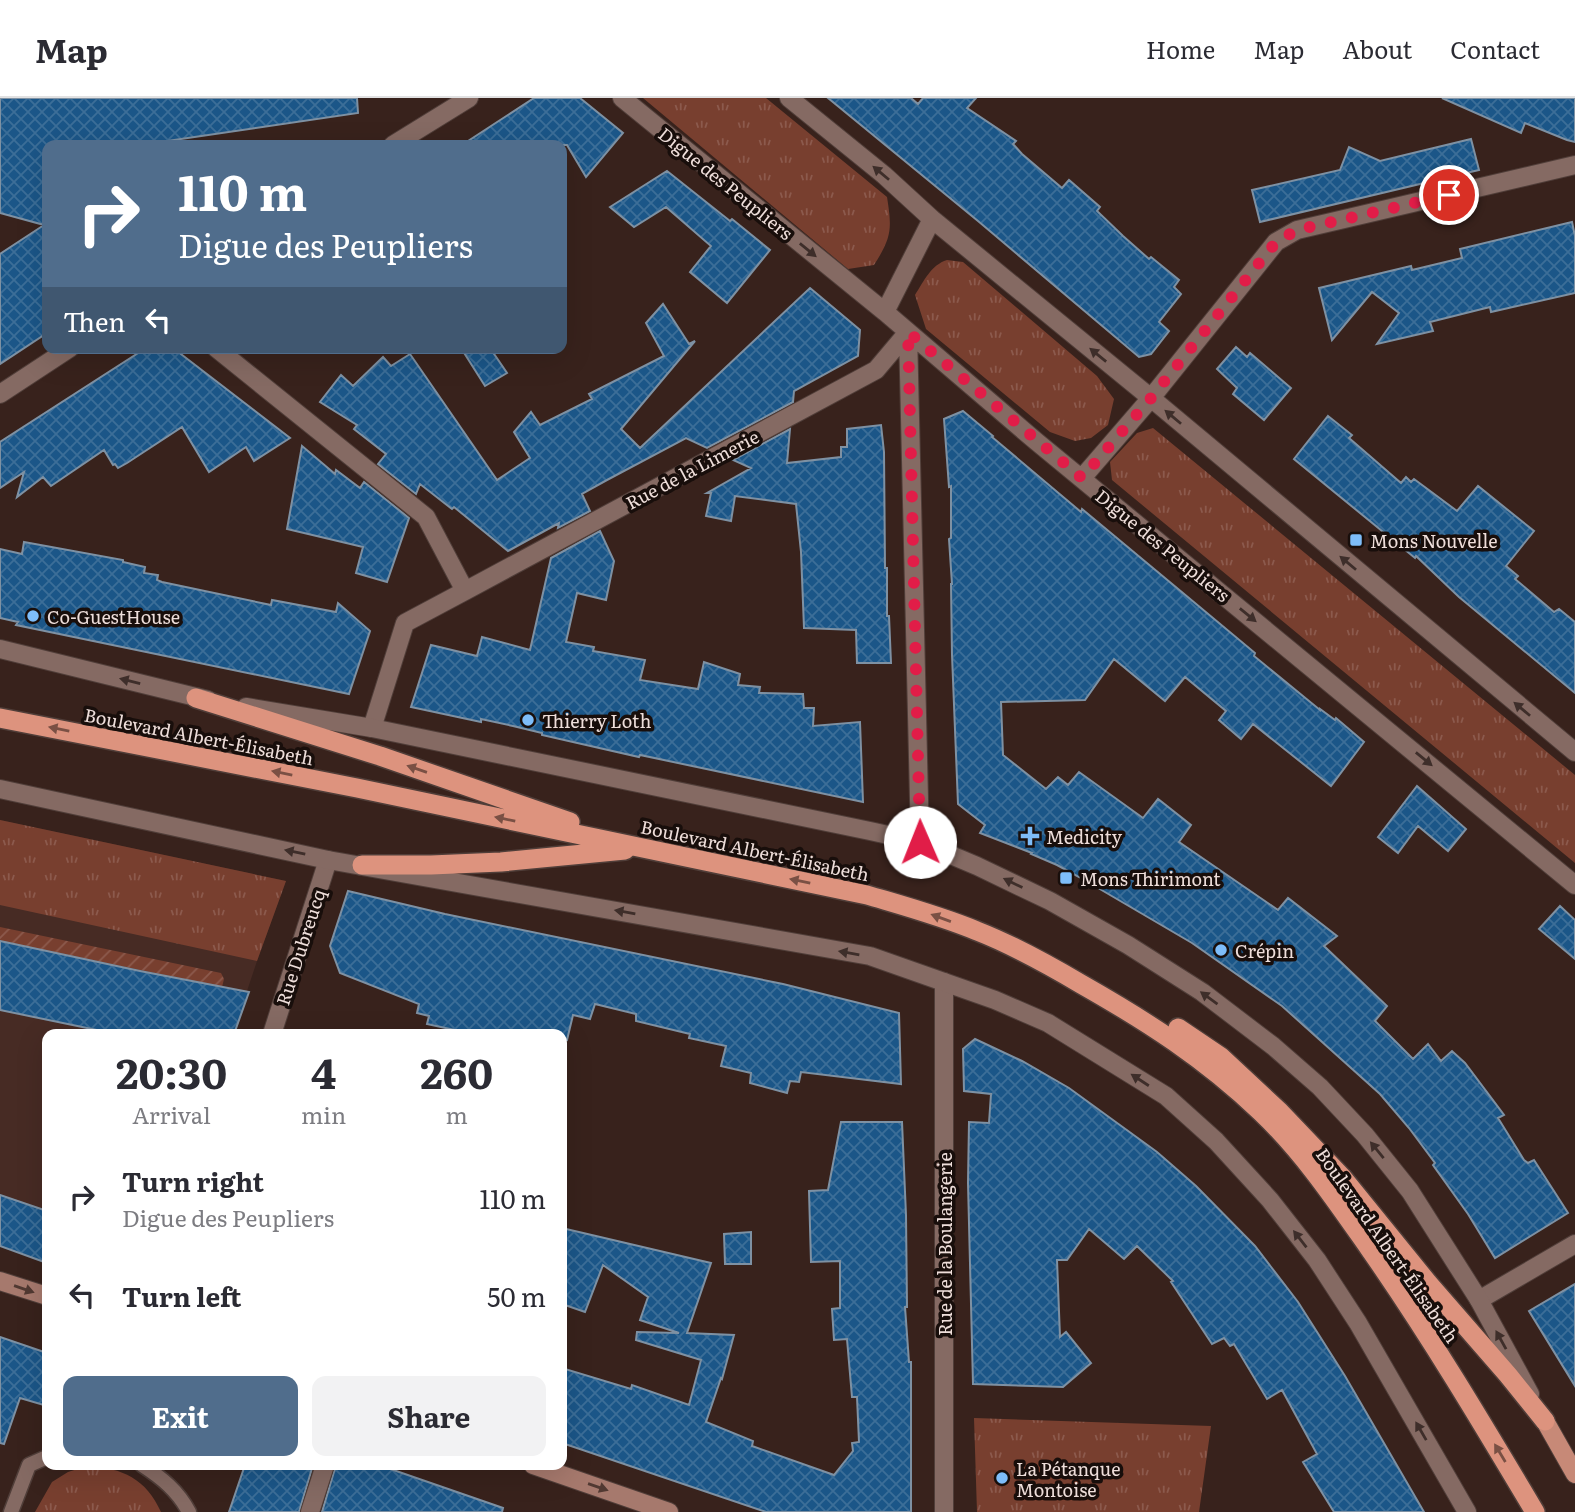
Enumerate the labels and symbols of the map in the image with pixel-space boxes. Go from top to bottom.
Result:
street label: Digue des Peupliers [653,120,799,246]
pin [1419,165,1479,225]
one-way arrow [873,166,890,181]
one-way arrow [799,242,816,257]
one-way arrow [1090,347,1108,362]
one-way arrow [1165,409,1183,424]
street label: Rue de la Limerie [621,422,763,516]
street label: Digue des Peupliers [1090,482,1236,608]
place label: Mons Nouvelle [1370,527,1498,554]
marker: Mons Nouvelle [1348,532,1364,548]
one-way arrow [1339,556,1356,571]
place label: Co-GuestHouse [47,603,180,630]
one-way arrow [1239,607,1256,622]
marker: Co-GuestHouse [25,608,41,624]
one-way arrow [118,675,140,686]
street label: Boulevard Albert-Élisabeth [82,701,316,771]
one-way arrow [1513,701,1531,717]
place label: Thierry Loth [542,707,651,734]
marker: Thierry Loth [520,712,536,728]
one-way arrow [48,724,70,735]
one-way arrow [1415,751,1432,766]
one-way arrow [406,763,427,774]
one-way arrow [271,768,293,779]
position arrow [883,805,957,879]
one-way arrow [494,813,516,824]
street label: Boulevard Albert-Élisabeth [638,813,872,887]
place label: Medicity [1046,823,1123,850]
marker: Medicity [1020,826,1040,846]
one-way arrow [284,847,306,858]
place label: Mons Thirimont [1080,865,1221,892]
marker: Mons Thirimont [1058,870,1074,886]
one-way arrow [789,875,811,886]
one-way arrow [1003,877,1023,888]
street label: Rue Dubreucq [268,885,332,1009]
one-way arrow [614,906,636,917]
one-way arrow [931,912,952,923]
place label: Crépin [1235,937,1294,964]
marker: Crépin [1213,942,1229,958]
one-way arrow [838,947,860,958]
one-way arrow [1200,991,1218,1005]
one-way arrow [1130,1073,1150,1086]
one-way arrow [1370,1141,1385,1158]
street label: Boulevard Albert-Élisabeth [1310,1142,1466,1348]
street label: Rue de la Boulangerie [931,1152,958,1336]
one-way arrow [1294,1230,1308,1248]
one-way arrow [13,1284,34,1294]
one-way arrow [1495,1330,1507,1350]
one-way arrow [1415,1422,1427,1441]
one-way arrow [1494,1444,1507,1463]
place label: La Pétanque Montoise [1016,1455,1120,1503]
marker: La Pétanque Montoise [994,1470,1010,1486]
one-way arrow [587,1482,608,1493]

